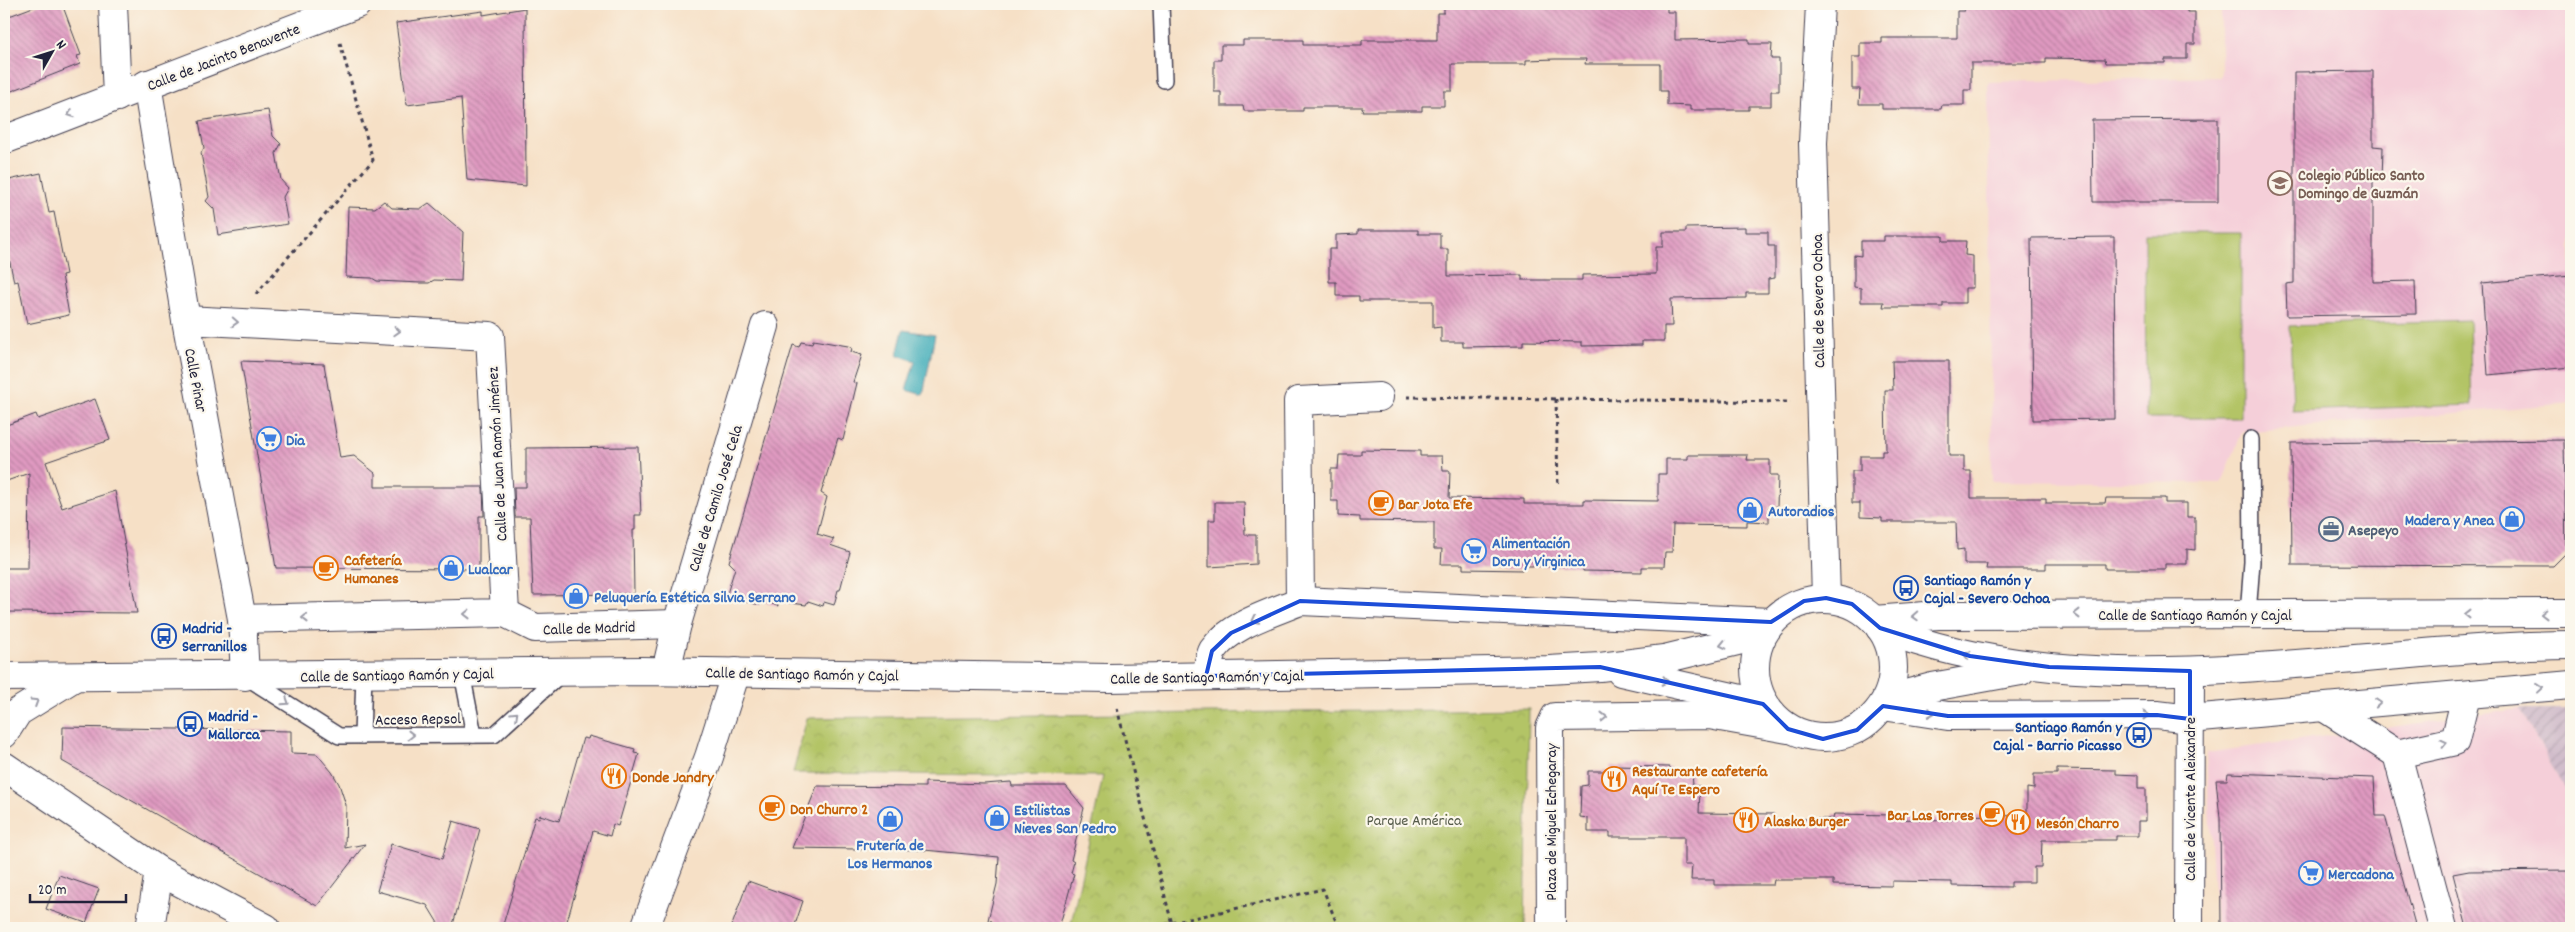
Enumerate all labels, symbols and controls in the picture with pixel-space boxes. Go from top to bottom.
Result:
street label: Calle de Jacinto Benavente [144,19,304,98]
north arrow [28,28,78,78]
text: N [51,36,71,54]
one-way arrow [67,108,76,118]
place label: Colegio Público Santo Domingo de Guzmán [2298,165,2425,206]
school or university icon: Colegio Público Santo Domingo de Guzmán [2267,170,2293,196]
street label: Calle de Severo Ochoa [1807,233,1832,368]
one-way arrow [231,317,239,328]
one-way arrow [393,326,401,337]
street label: Calle Pinar [177,346,212,415]
street label: Calle de Juan Ramón Jiménez [482,366,515,542]
street label: Calle de Camilo José Cela [683,422,750,575]
supermarket icon: Dia [256,426,282,452]
place label: Dia [286,430,306,453]
cafe icon: Bar Jota Efe [1368,490,1394,516]
place label: Bar Jota Efe [1398,494,1473,517]
shop icon: Autoradios [1737,497,1763,523]
place label: Autoradios [1768,501,1835,524]
shop icon: Madera y Anea [2499,506,2525,532]
place label: Madera y Anea [2405,510,2495,533]
office icon: Asepeyo [2318,516,2344,542]
place label: Asepeyo [2348,520,2399,543]
place label: Alimentación Doru y Virginica [1492,533,1586,574]
supermarket icon: Alimentación Doru y Virginica [1461,538,1487,564]
place label: Cafetería Humanes [344,550,403,591]
cafe icon: Cafetería Humanes [313,555,339,581]
shop icon: Lualcar [438,555,464,581]
place label: Lualcar [468,559,514,582]
place label: Santiago Ramón y Cajal - Severo Ochoa [1924,570,2051,611]
bus stop icon: Santiago Ramón y Cajal - Severo Ochoa [1893,575,1919,601]
shop icon: Peluquería Estética Silvia Serrano [563,583,589,609]
place label: Peluquería Estética Silvia Serrano [594,587,796,610]
street label: Calle de Santiago Ramón y Cajal [2098,605,2292,628]
one-way arrow [463,609,471,619]
one-way arrow [2073,609,2081,619]
one-way arrow [2463,609,2471,619]
one-way arrow [2539,609,2547,619]
one-way arrow [1911,611,1919,622]
one-way arrow [301,612,309,623]
one-way arrow [1251,614,1260,624]
street label: Calle de Madrid [542,616,636,643]
place label: Madrid - Serranillos [182,618,248,659]
bus stop icon: Madrid - Serranillos [151,623,177,649]
one-way arrow [1718,639,1727,650]
one-way arrow [1962,650,1971,661]
street label: Calle de Santiago Ramón y Cajal [705,662,899,689]
street label: Calle de Santiago Ramón y Cajal [300,663,494,690]
street label: Calle de Santiago Ramón y Cajal [1110,665,1304,692]
one-way arrow [1660,675,1669,686]
one-way arrow [2537,683,2545,694]
one-way arrow [281,696,290,706]
one-way arrow [2374,698,2382,709]
one-way arrow [29,699,38,708]
place label: Madrid - Mallorca [208,706,261,747]
one-way arrow [1928,707,1936,718]
street label: Acceso Repsol [375,708,461,733]
one-way arrow [2142,710,2150,720]
bus stop icon: Madrid - Mallorca [177,711,203,737]
one-way arrow [1600,711,1608,722]
one-way arrow [510,712,519,721]
place label: Santiago Ramón y Cajal - Barrio Picasso [1993,717,2124,758]
street label: Calle de Vicente Aleixandre [2180,717,2203,881]
bus stop icon: Santiago Ramón y Cajal - Barrio Picasso [2126,722,2152,748]
one-way arrow [407,730,415,740]
one-way arrow [2440,738,2449,749]
street label: Plaza de Miguel Echegaray [1541,743,1564,901]
place label: Restaurante cafetería Aquí Te Espero [1632,761,1769,802]
restaurant icon: Donde Jandry [601,763,627,789]
restaurant icon: Restaurante cafetería Aquí Te Espero [1601,766,1627,792]
place label: Donde Jandry [632,767,715,790]
cafe icon: Don Churro 2 [759,795,785,821]
place label: Don Churro 2 [790,799,868,822]
place label: Estilistas Nieves San Pedro [1014,800,1116,841]
cafe icon: Bar Las Torres [1979,801,2005,827]
shop icon: Estilistas Nieves San Pedro [984,805,1010,831]
place label: Bar Las Torres [1887,805,1974,828]
shop icon: Frutería de Los Hermanos [877,806,903,832]
restaurant icon: Alaska Burger [1733,807,1759,833]
restaurant icon: Mesón Charro [2005,809,2031,835]
park label: Parque América [1367,810,1462,833]
place label: Alaska Burger [1764,811,1850,834]
place label: Mesón Charro [2036,813,2119,836]
place label: Frutería de Los Hermanos [848,835,933,876]
supermarket icon: Mercadona [2298,860,2324,886]
place label: Mercadona [2328,864,2395,887]
scale bar [30,872,126,904]
text: 20 m [38,880,66,902]

